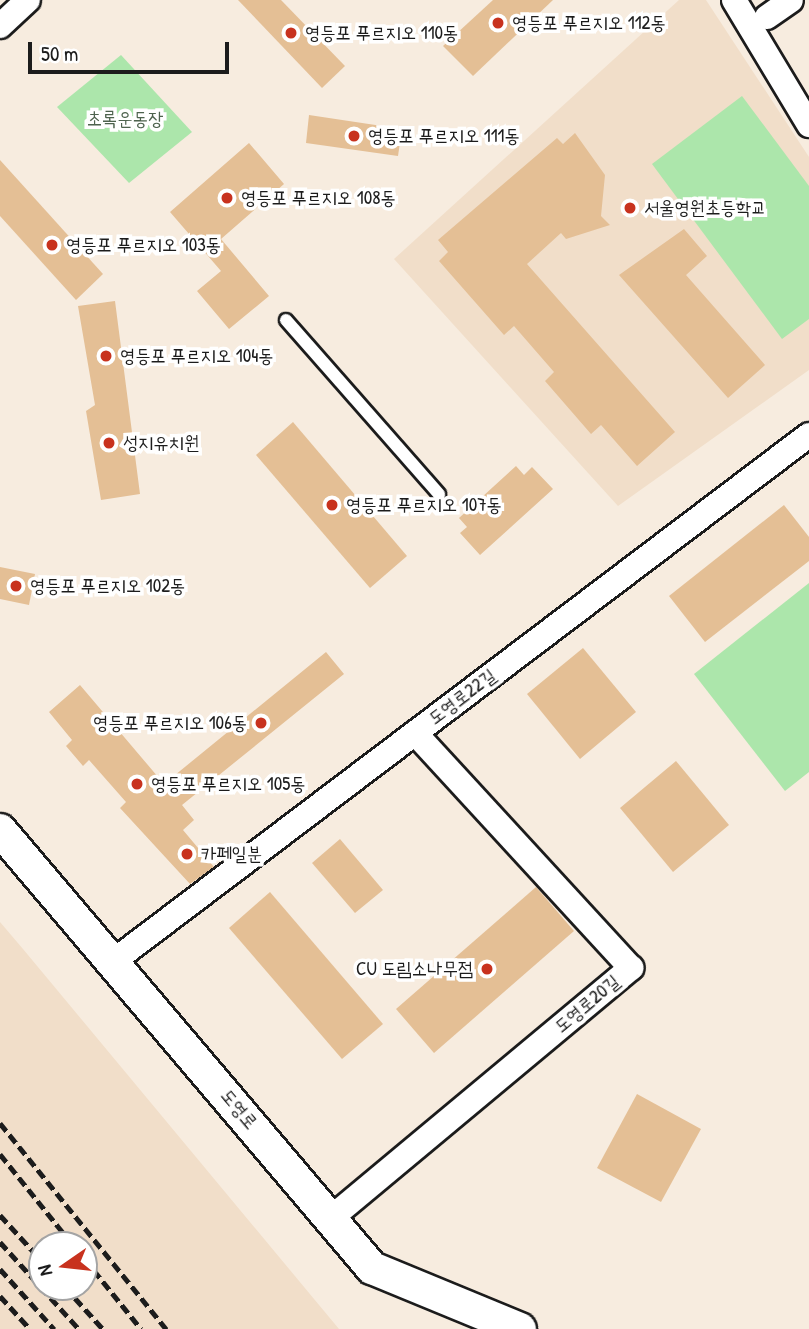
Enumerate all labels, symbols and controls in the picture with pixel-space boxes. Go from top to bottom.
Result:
place label: 영등포 푸르지오 112동 [512,12,666,34]
marker: 영등포 푸르지오 112동 [490,15,506,31]
place label: 영등포 푸르지오 110동 [305,22,458,44]
marker: 영등포 푸르지오 110동 [283,25,299,41]
scale bar [32,28,233,72]
text: 50 m [41,39,78,68]
park label: 초록운동장 [87,108,163,130]
place label: 영등포 푸르지오 111동 [368,125,520,147]
marker: 영등포 푸르지오 111동 [346,128,362,144]
place label: 영등포 푸르지오 108동 [241,187,396,209]
marker: 영등포 푸르지오 108동 [219,190,235,206]
place label: 서울영원초등학교 [644,197,766,219]
marker: 서울영원초등학교 [622,200,638,216]
place label: 영등포 푸르지오 103동 [66,234,221,256]
marker: 영등포 푸르지오 103동 [44,237,60,253]
place label: 영등포 푸르지오 104동 [120,345,274,367]
marker: 영등포 푸르지오 104동 [98,348,114,364]
place label: 성지유치원 [123,432,199,454]
marker: 성지유치원 [101,435,117,451]
place label: 영등포 푸르지오 107동 [346,494,502,516]
marker: 영등포 푸르지오 107동 [324,497,340,513]
place label: 영등포 푸르지오 102동 [30,575,185,597]
marker: 영등포 푸르지오 102동 [8,578,24,594]
street label: 도영로22길 [424,664,500,730]
place label: 영등포 푸르지오 106동 [93,712,247,734]
marker: 영등포 푸르지오 106동 [253,715,269,731]
place label: 영등포 푸르지오 105동 [151,773,305,795]
marker: 영등포 푸르지오 105동 [129,776,145,792]
place label: 카페일분 [201,843,262,865]
marker: 카페일분 [179,846,195,862]
place label: CU 도림소나무점 [356,958,473,980]
marker: CU 도림소나무점 [479,961,495,977]
street label: 도영로20길 [550,970,624,1038]
street label: 도영로 [216,1084,262,1134]
north arrow [28,1231,98,1301]
text: N [31,1263,58,1279]

